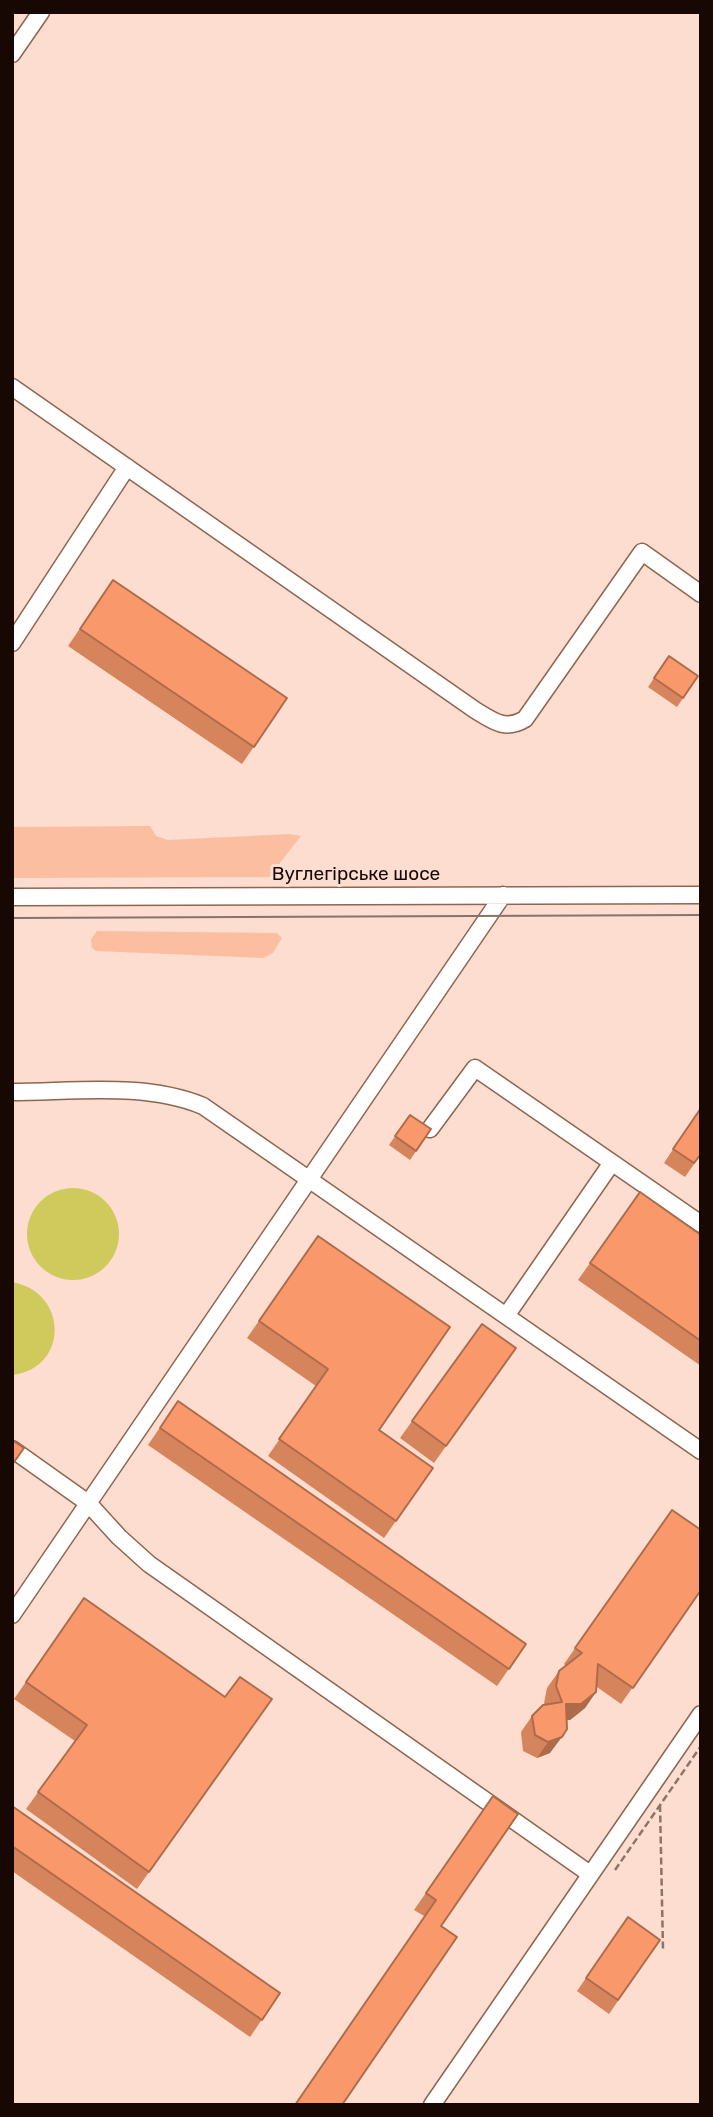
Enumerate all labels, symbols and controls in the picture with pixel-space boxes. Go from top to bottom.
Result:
street label: Вуглегірське шосе [272,864,440,886]

